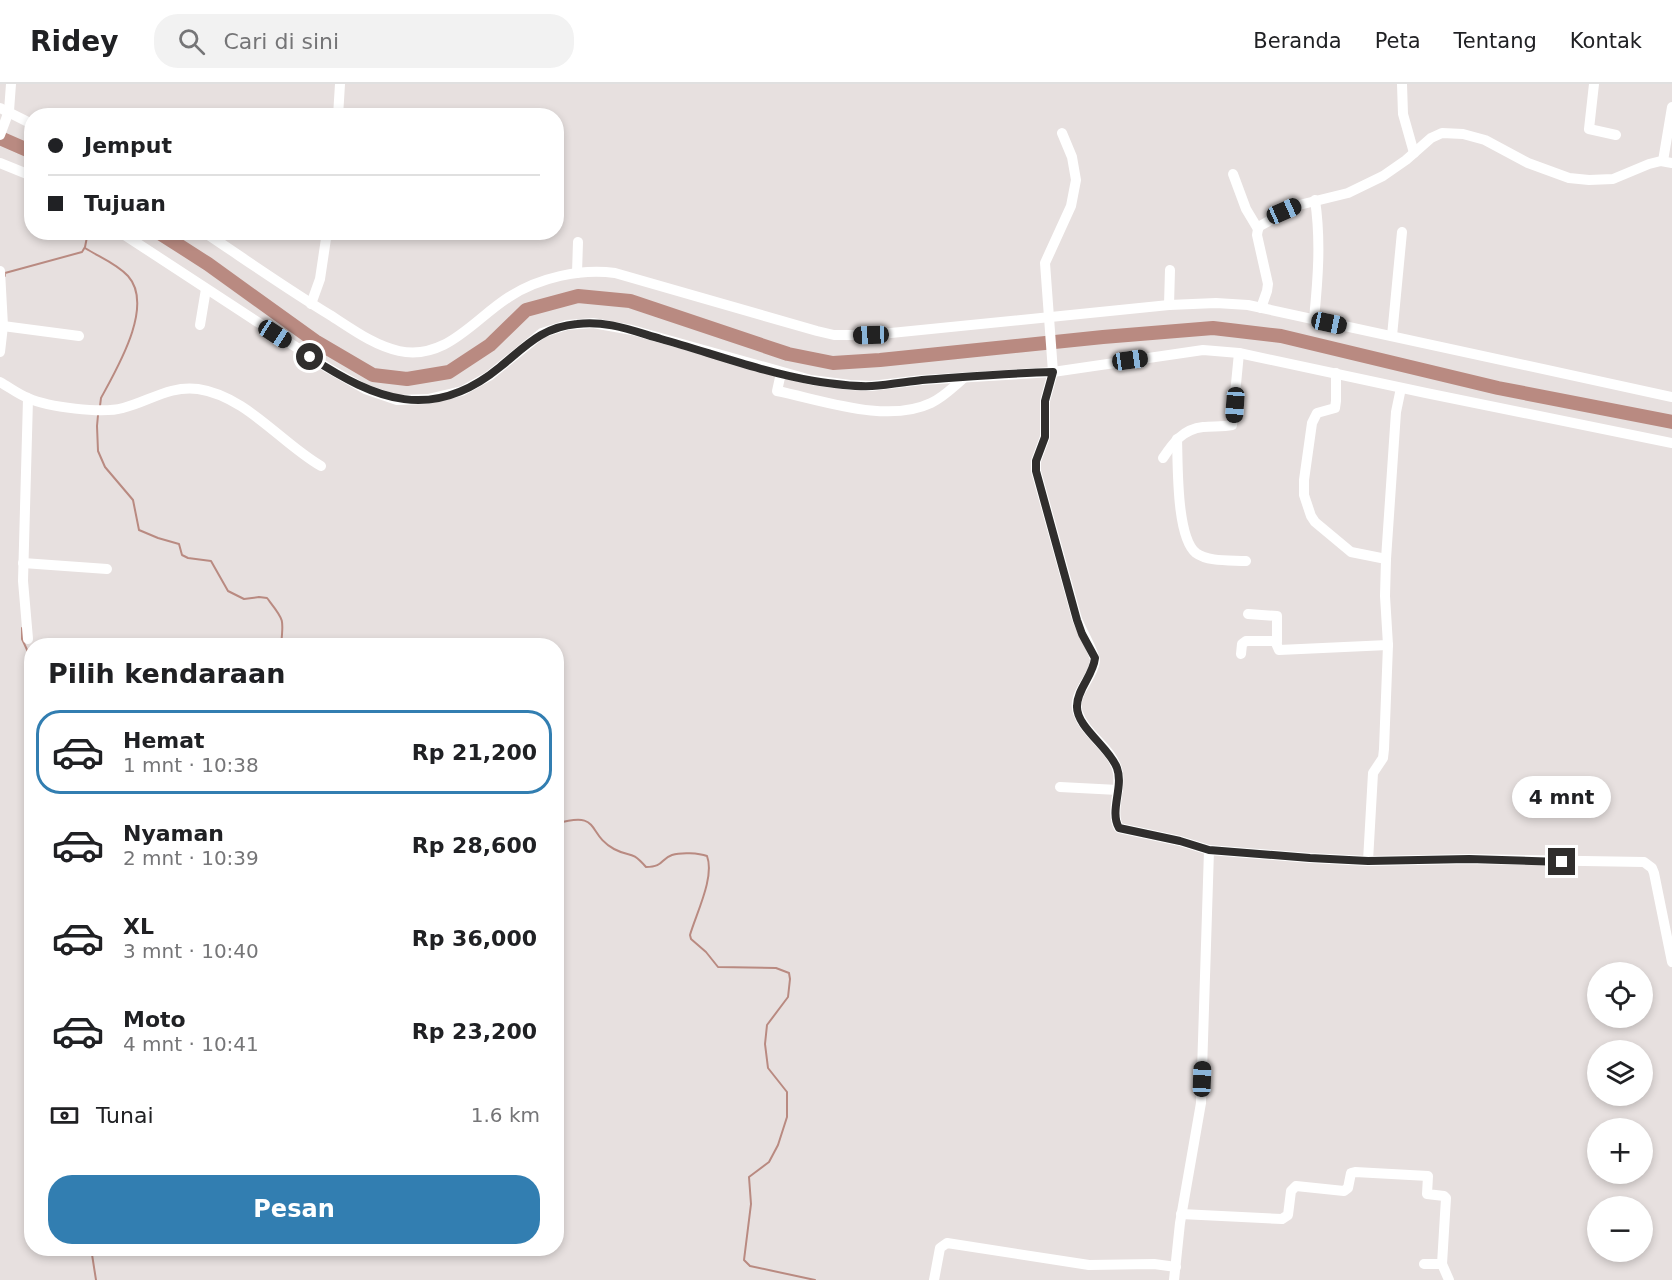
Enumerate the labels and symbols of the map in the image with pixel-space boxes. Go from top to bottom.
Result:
car [1264,195,1304,227]
car [1310,310,1348,336]
car [255,317,295,351]
car [853,325,889,345]
route start [296,343,323,370]
car [1111,349,1149,371]
car [1225,386,1245,424]
callout: 4 mnt [1512,775,1612,817]
route end [1548,848,1575,875]
car [1192,1061,1212,1097]

